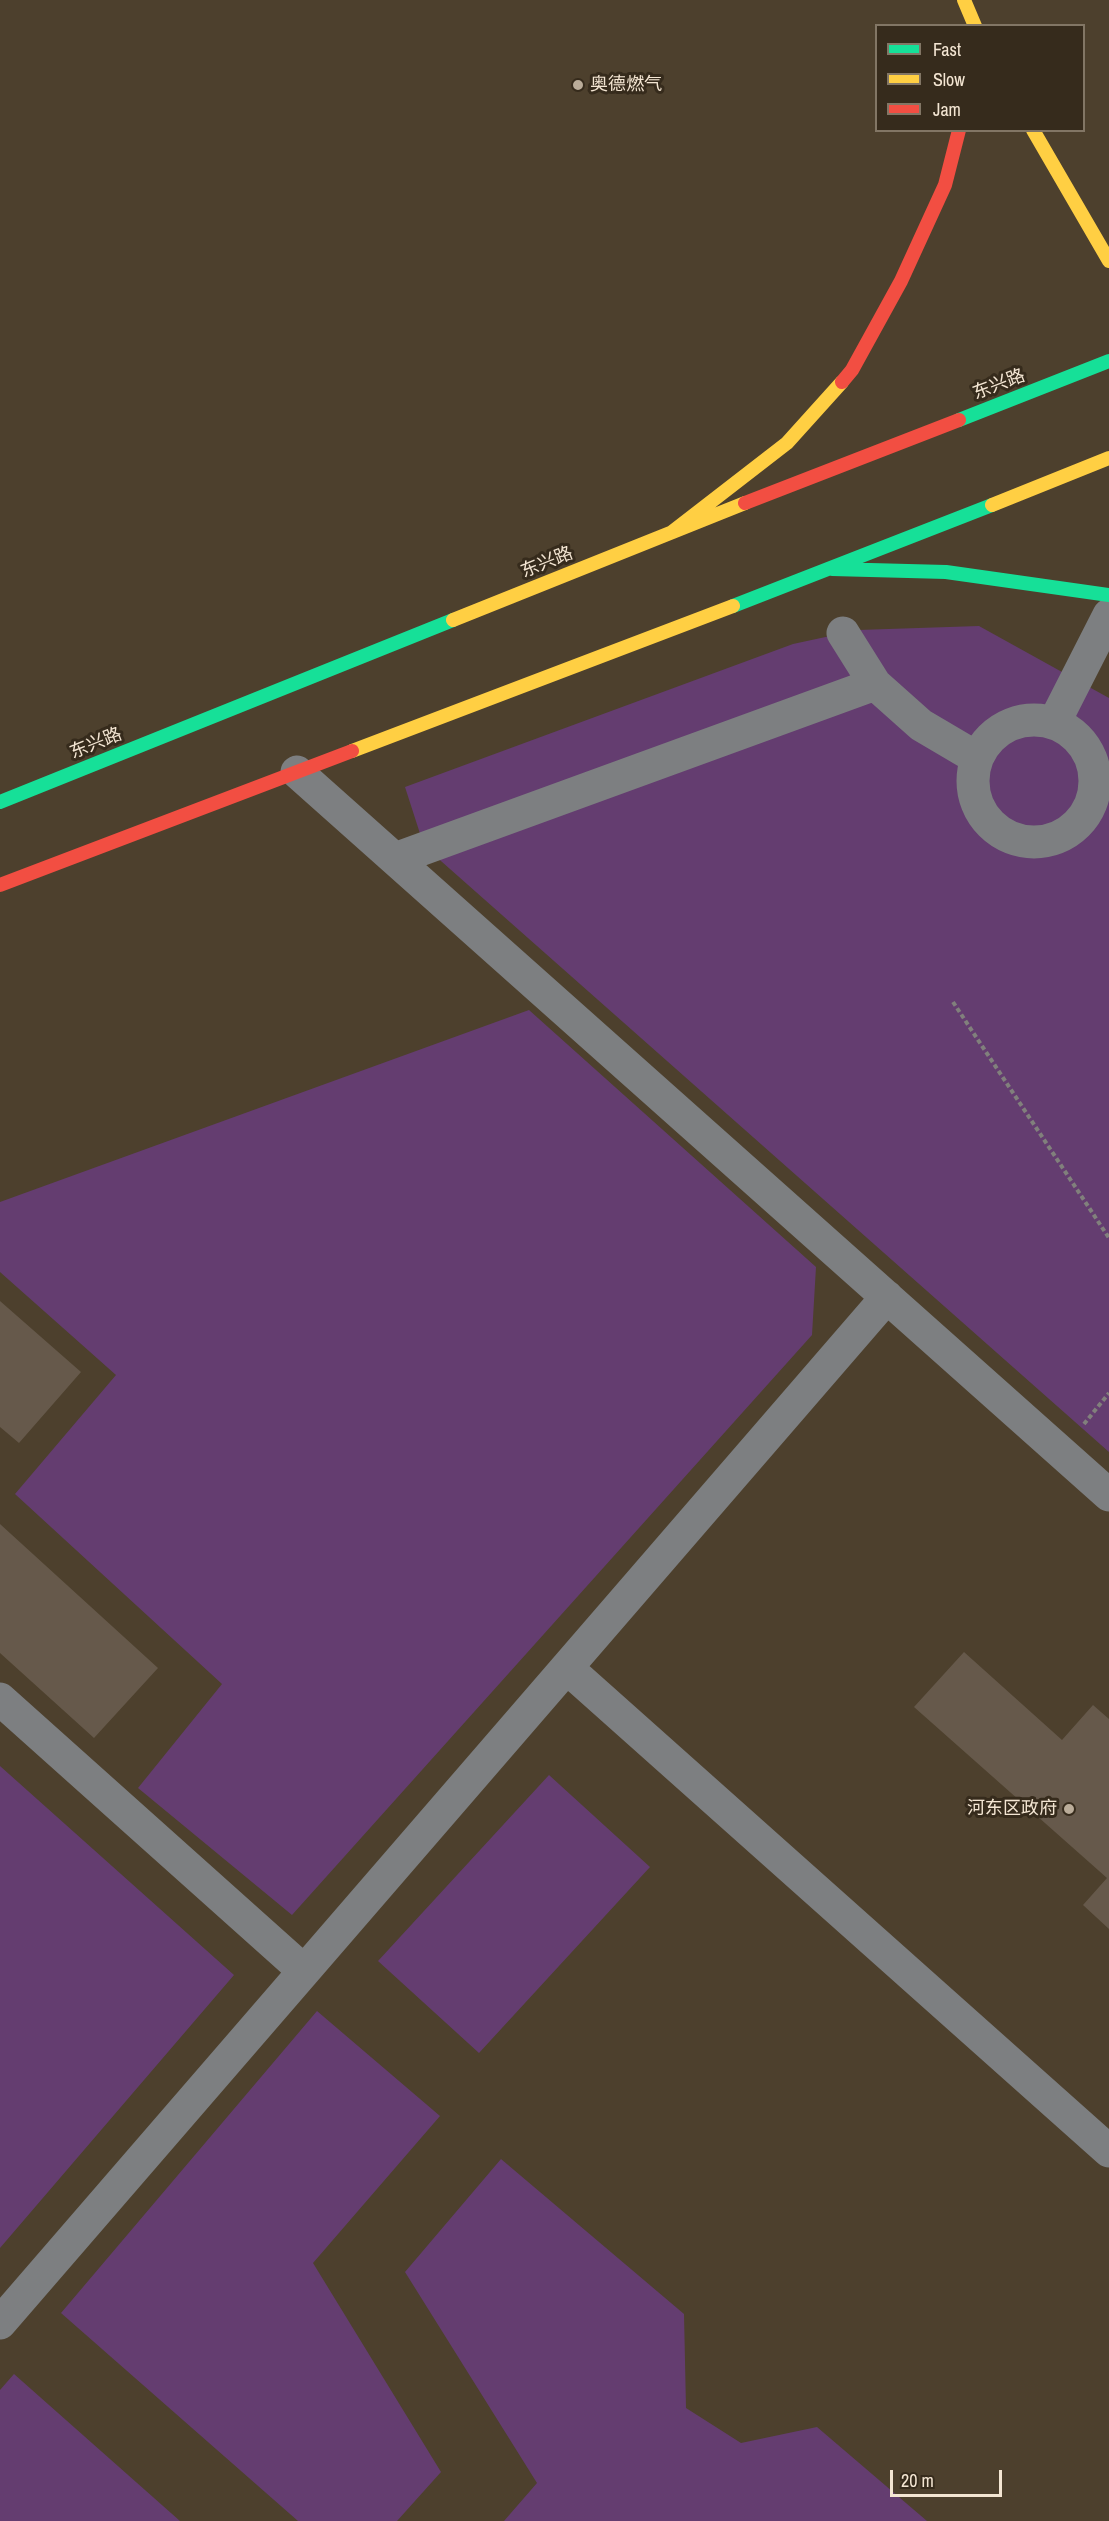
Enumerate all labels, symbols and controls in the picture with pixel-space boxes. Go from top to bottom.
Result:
legend [875,24,1085,132]
text: Fast [933,37,961,62]
text: Slow [933,67,965,92]
place label: 奥德燃气 [590,74,662,96]
marker: 奥德燃气 [571,78,585,92]
text: Jam [933,97,961,122]
street label: 东兴路 [970,365,1028,405]
street label: 东兴路 [518,543,576,583]
street label: 东兴路 [67,724,125,764]
place label: 河东区政府 [967,1798,1057,1820]
marker: 河东区政府 [1062,1802,1076,1816]
scale bar [893,2458,1006,2496]
text: 20 m [901,2468,934,2493]

